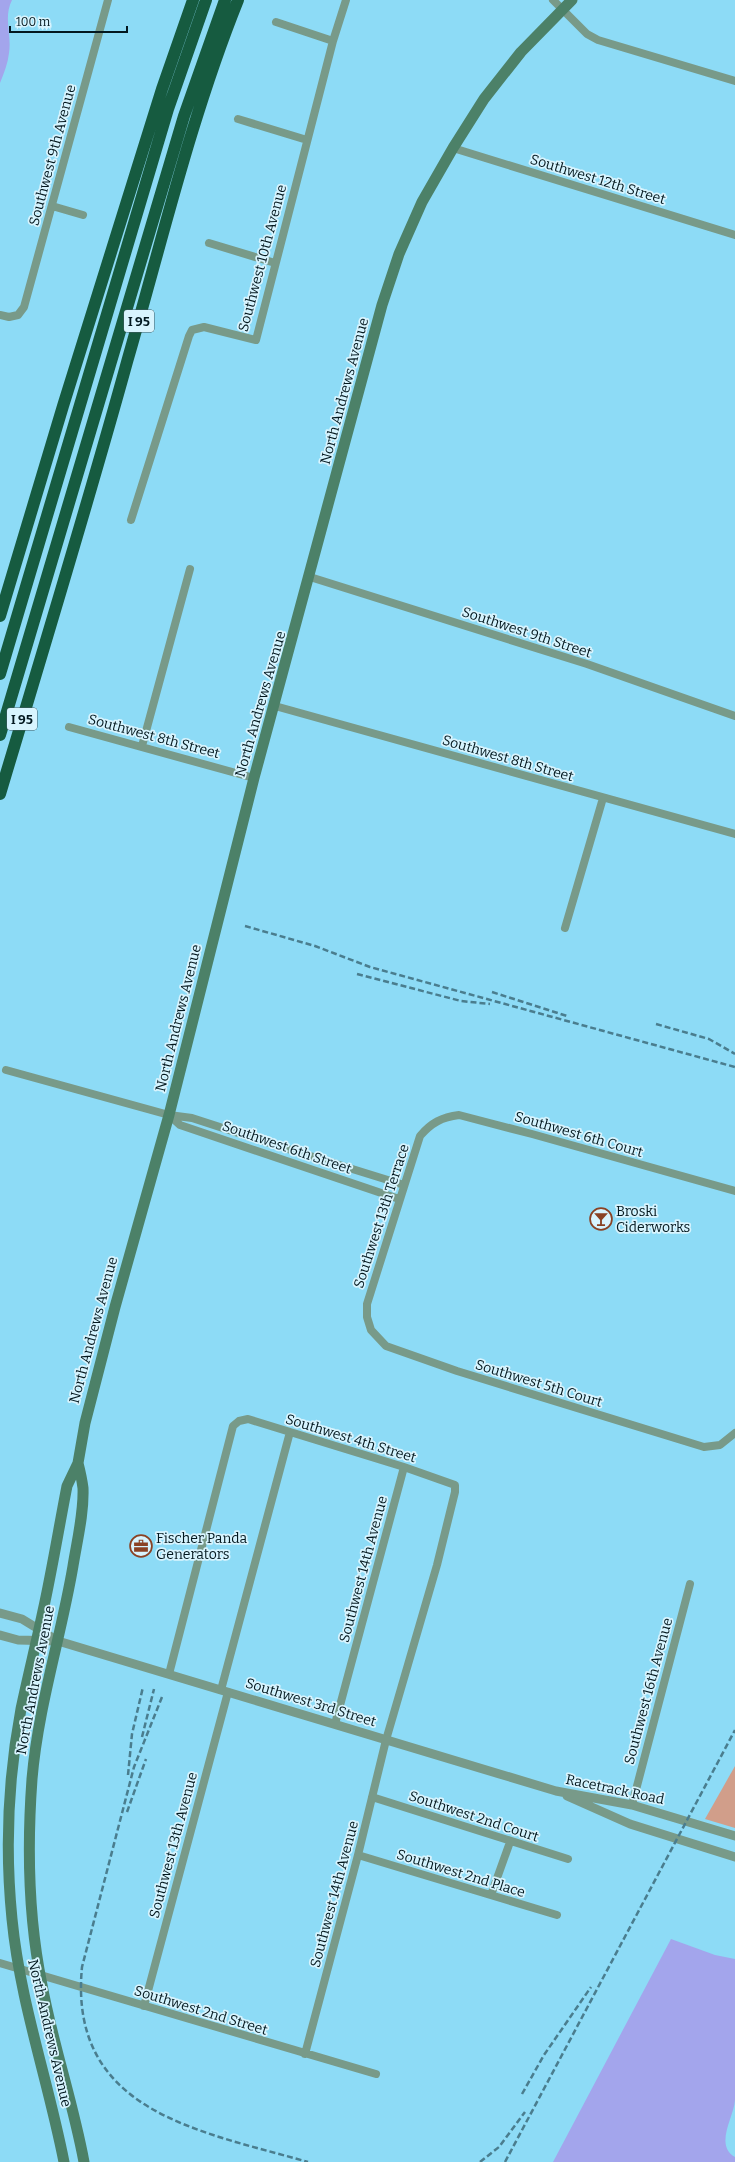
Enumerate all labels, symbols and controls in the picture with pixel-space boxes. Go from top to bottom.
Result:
scale bar [10,8,127,34]
text: 100 m [16,15,51,29]
street label: Southwest 9th Avenue [25,83,79,227]
street label: Southwest 12th Street [528,151,668,208]
street label: Southwest 10th Avenue [235,183,290,334]
road number: I 95 [124,310,154,332]
street label: North Andrews Avenue [317,316,372,466]
street label: Southwest 9th Street [460,603,594,662]
street label: North Andrews Avenue [231,629,289,779]
road number: I 95 [7,708,37,730]
street label: Southwest 8th Street [86,711,222,762]
street label: Southwest 8th Street [440,732,575,785]
street label: North Andrews Avenue [152,943,205,1094]
street label: Southwest 6th Court [513,1108,645,1161]
street label: Southwest 6th Street [220,1117,354,1178]
street label: Southwest 13th Terrace [350,1142,413,1290]
place label: Broski Ciderworks [616,1203,690,1236]
bar icon: Broski Ciderworks [588,1206,614,1232]
street label: North Andrews Avenue [66,1255,121,1405]
street label: Southwest 5th Court [473,1356,604,1411]
street label: Southwest 4th Street [284,1411,418,1466]
street label: Southwest 14th Avenue [336,1494,391,1644]
place label: Fischer Panda Generators [156,1530,247,1563]
office icon: Fischer Panda Generators [128,1533,154,1559]
street label: North Andrews Avenue [13,1604,58,1756]
street label: Southwest 16th Avenue [621,1616,676,1766]
street label: Southwest 3rd Street [244,1675,378,1730]
street label: Southwest 13th Avenue [146,1770,201,1920]
street label: Racetrack Road [564,1771,666,1808]
street label: Southwest 2nd Court [407,1787,541,1846]
street label: Southwest 14th Avenue [307,1819,362,1969]
street label: Southwest 2nd Place [395,1846,527,1901]
street label: North Andrews Avenue [24,1958,75,2109]
street label: Southwest 2nd Street [132,1982,270,2039]

